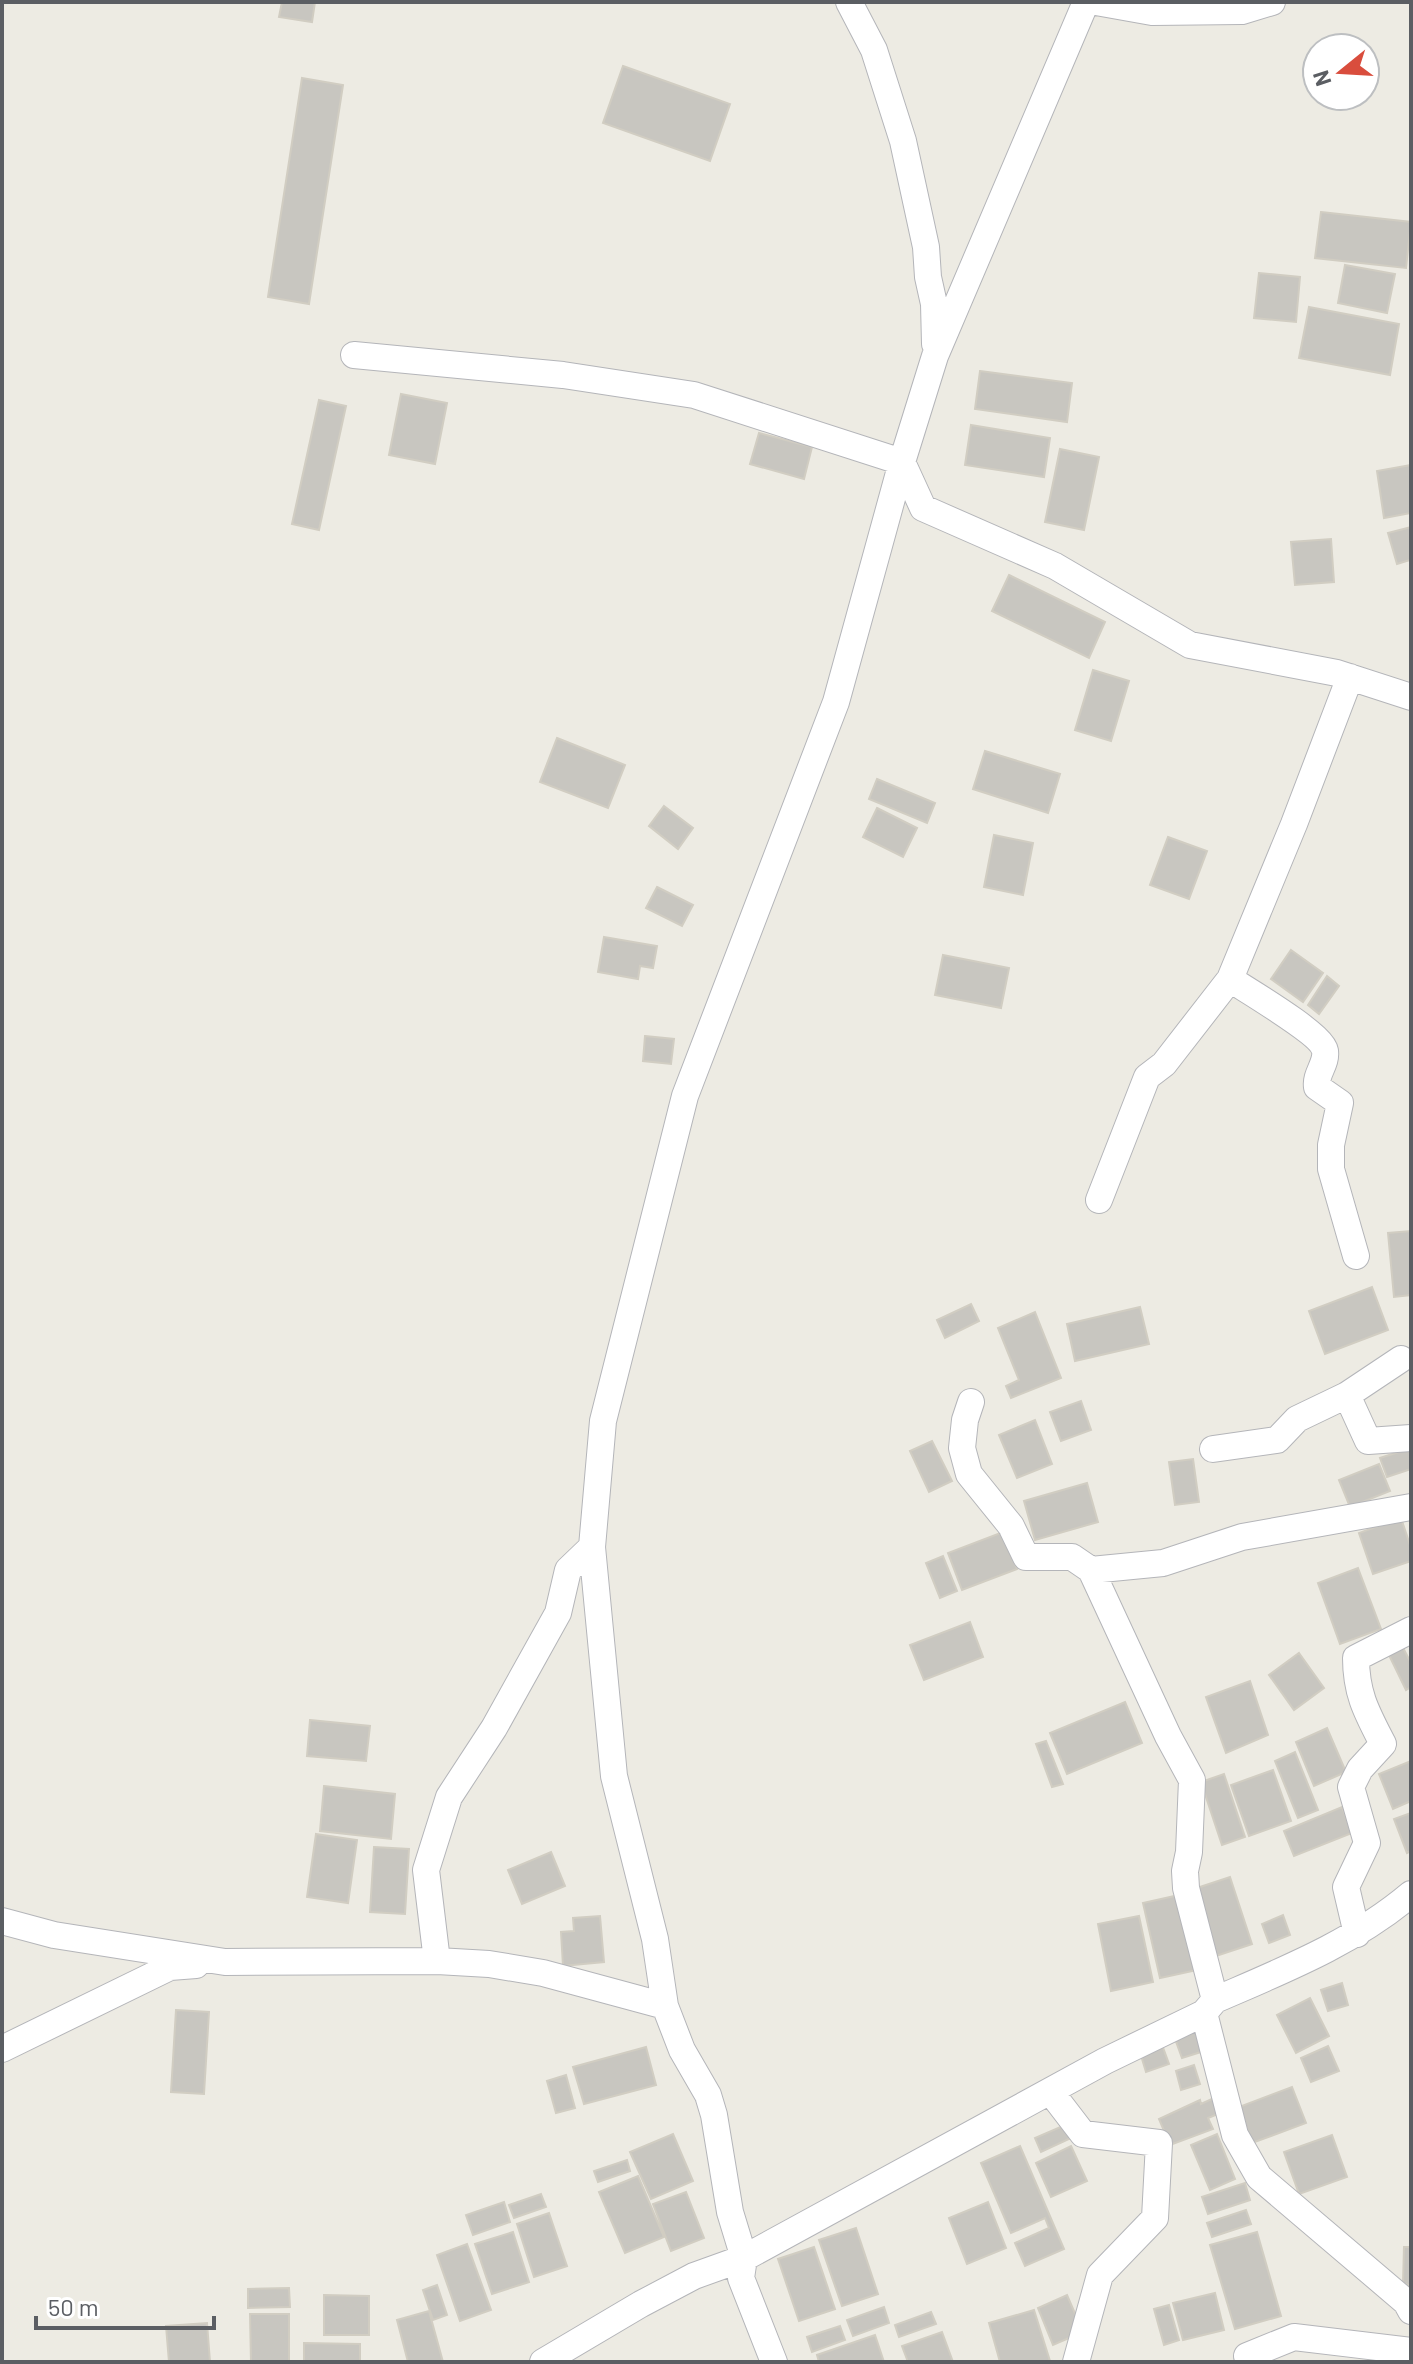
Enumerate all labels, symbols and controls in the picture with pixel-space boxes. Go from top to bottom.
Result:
north arrow [1301,32,1381,112]
text: N [1306,68,1336,89]
scale bar [36,2280,214,2330]
text: 50 m [48,2292,99,2321]

